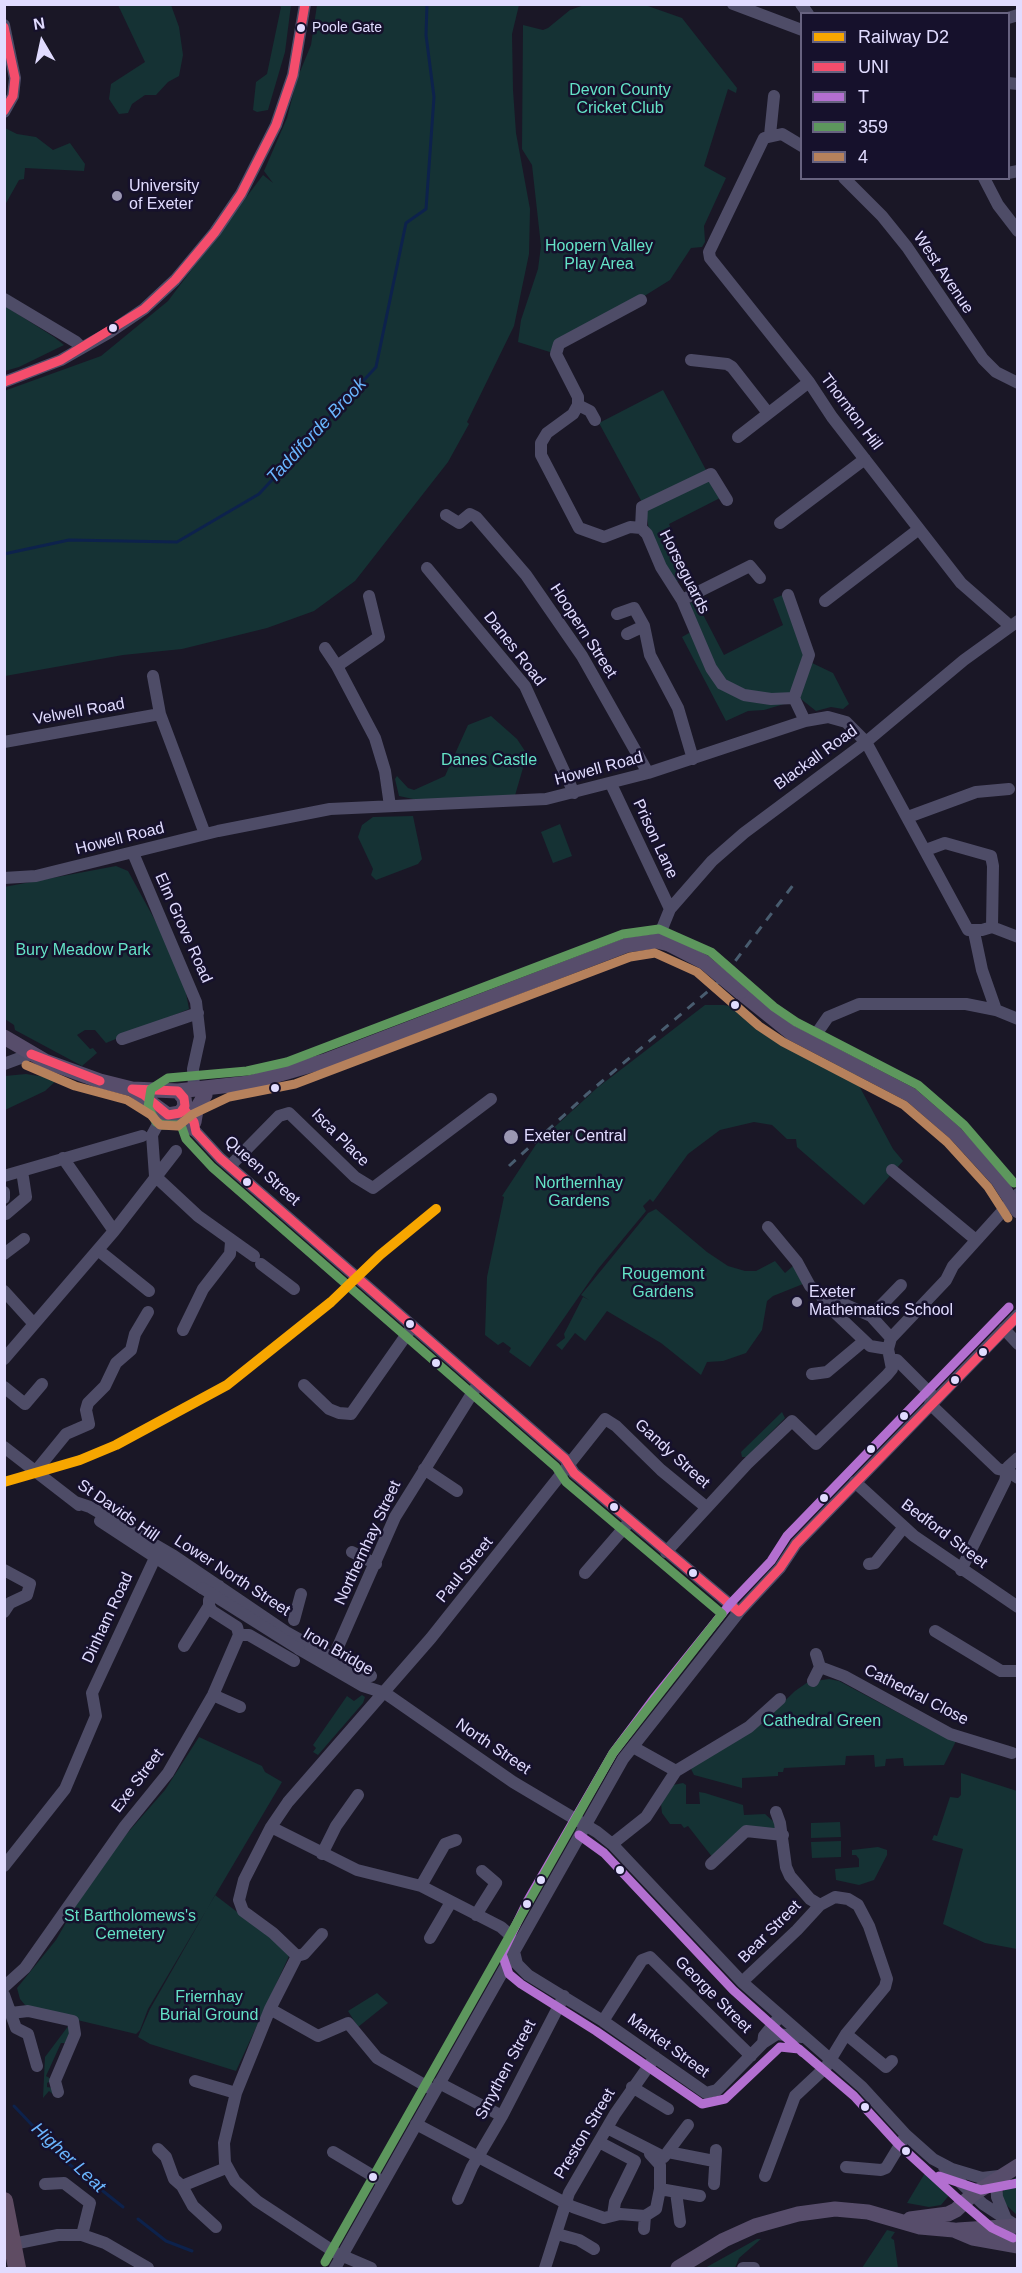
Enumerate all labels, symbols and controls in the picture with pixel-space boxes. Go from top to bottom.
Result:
north arrow [12,12,72,72]
legend [800,12,1010,180]
text: N [32,14,46,33]
place label: Poole Gate [312,20,382,36]
marker: Poole Gate [295,22,307,34]
text: Railway D2 [858,27,949,47]
text: UNI [858,57,889,77]
park label: Devon County Cricket Club [569,81,671,119]
text: T [858,87,869,107]
text: 359 [858,117,888,137]
text: 4 [858,147,868,167]
place label: University of Exeter [129,177,199,215]
marker: University of Exeter [110,189,124,203]
street label: West Avenue [909,228,977,318]
park label: Hoopern Valley Play Area [545,237,653,275]
unlabelled marker [107,322,119,334]
street label: Thornton Hill [816,370,886,454]
water label: Taddiforde Brook [263,374,371,488]
street label: Horseguards [655,527,713,617]
street label: Hoopern Street [545,580,621,682]
street label: Danes Road [479,608,549,690]
street label: Velwell Road [32,695,126,729]
street label: Blackall Road [771,721,861,795]
street label: Howell Road [553,748,645,790]
park label: Danes Castle [441,751,537,771]
street label: Prison Lane [628,796,682,882]
street label: Howell Road [74,819,166,859]
street label: Elm Grove Road [150,870,216,986]
park label: Bury Meadow Park [15,941,151,961]
unlabelled marker [729,999,741,1011]
unlabelled marker [269,1082,281,1094]
street label: Isca Place [307,1105,373,1171]
place label: Exeter Central [524,1127,626,1147]
marker: Exeter Central [502,1128,520,1146]
street label: Queen Street [220,1132,304,1210]
park label: Northernhay Gardens [535,1174,623,1212]
unlabelled marker [241,1176,253,1188]
park label: Rougemont Gardens [622,1265,704,1303]
place label: Exeter Mathematics School [809,1283,953,1321]
marker: Exeter Mathematics School [790,1295,804,1309]
unlabelled marker [404,1318,416,1330]
unlabelled marker [977,1346,989,1358]
unlabelled marker [430,1357,442,1369]
unlabelled marker [949,1374,961,1386]
unlabelled marker [898,1410,910,1422]
street label: Gandy Street [631,1415,713,1493]
unlabelled marker [865,1443,877,1455]
street label: St Davids Hill [74,1476,162,1546]
street label: Northernhay Street [331,1478,405,1608]
unlabelled marker [818,1492,830,1504]
street label: Bedford Street [897,1495,991,1573]
unlabelled marker [608,1501,620,1513]
street label: Lower North Street [170,1531,294,1621]
street label: Paul Street [433,1533,497,1607]
unlabelled marker [687,1567,699,1579]
street label: Dinham Road [79,1570,137,1666]
street label: Iron Bridge [299,1624,377,1680]
street label: Cathedral Close [861,1660,971,1730]
park label: Cathedral Green [763,1712,881,1732]
street label: North Street [452,1715,534,1779]
street label: Exe Street [108,1745,168,1817]
unlabelled marker [614,1864,626,1876]
unlabelled marker [535,1874,547,1886]
street label: Bear Street [735,1897,805,1967]
unlabelled marker [521,1898,533,1910]
park label: St Bartholomews's Cemetery [64,1907,196,1945]
street label: George Street [671,1953,755,2037]
park label: Friernhay Burial Ground [160,1988,258,2026]
street label: Market Street [624,2010,712,2082]
street label: Smythen Street [472,2017,540,2123]
street label: Preston Street [550,2085,620,2183]
unlabelled marker [859,2101,871,2113]
water label: Higher Leat [27,2118,109,2198]
unlabelled marker [900,2145,912,2157]
unlabelled marker [367,2171,379,2183]

